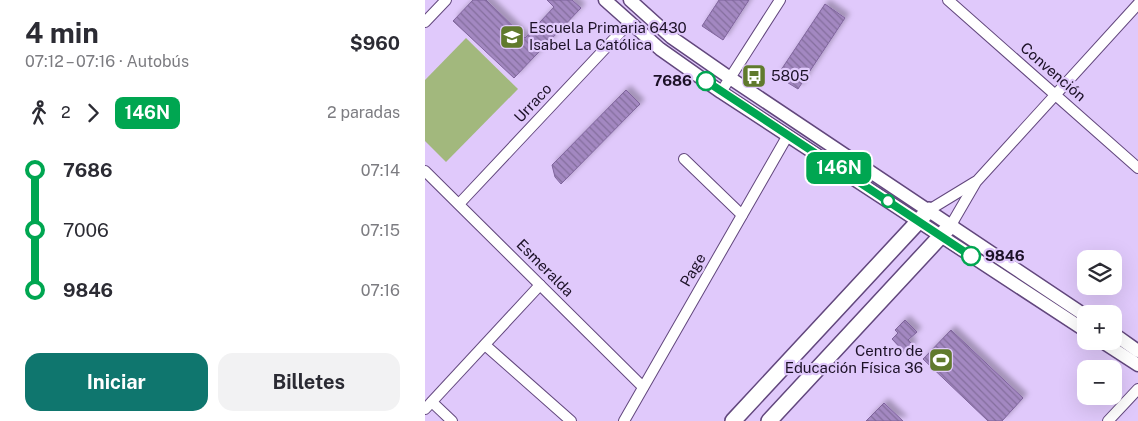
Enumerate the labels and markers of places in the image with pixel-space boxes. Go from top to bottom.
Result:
place label: Escuela Primaria 6430 Isabel La Católica [529,19,687,53]
school or university icon: Escuela Primaria 6430 Isabel La Católica [499,24,525,50]
bus stop icon: 5805 [741,63,767,89]
place label: 5805 [771,67,809,84]
marker: 7686 [696,71,716,91]
place label: 7686 [653,72,692,89]
unlabelled marker [881,194,895,208]
marker: 9846 [961,246,981,266]
place label: 9846 [985,247,1025,264]
place label: Centro de Educación Física 36 [785,342,923,376]
sports icon: Centro de Educación Física 36 [928,347,954,373]

